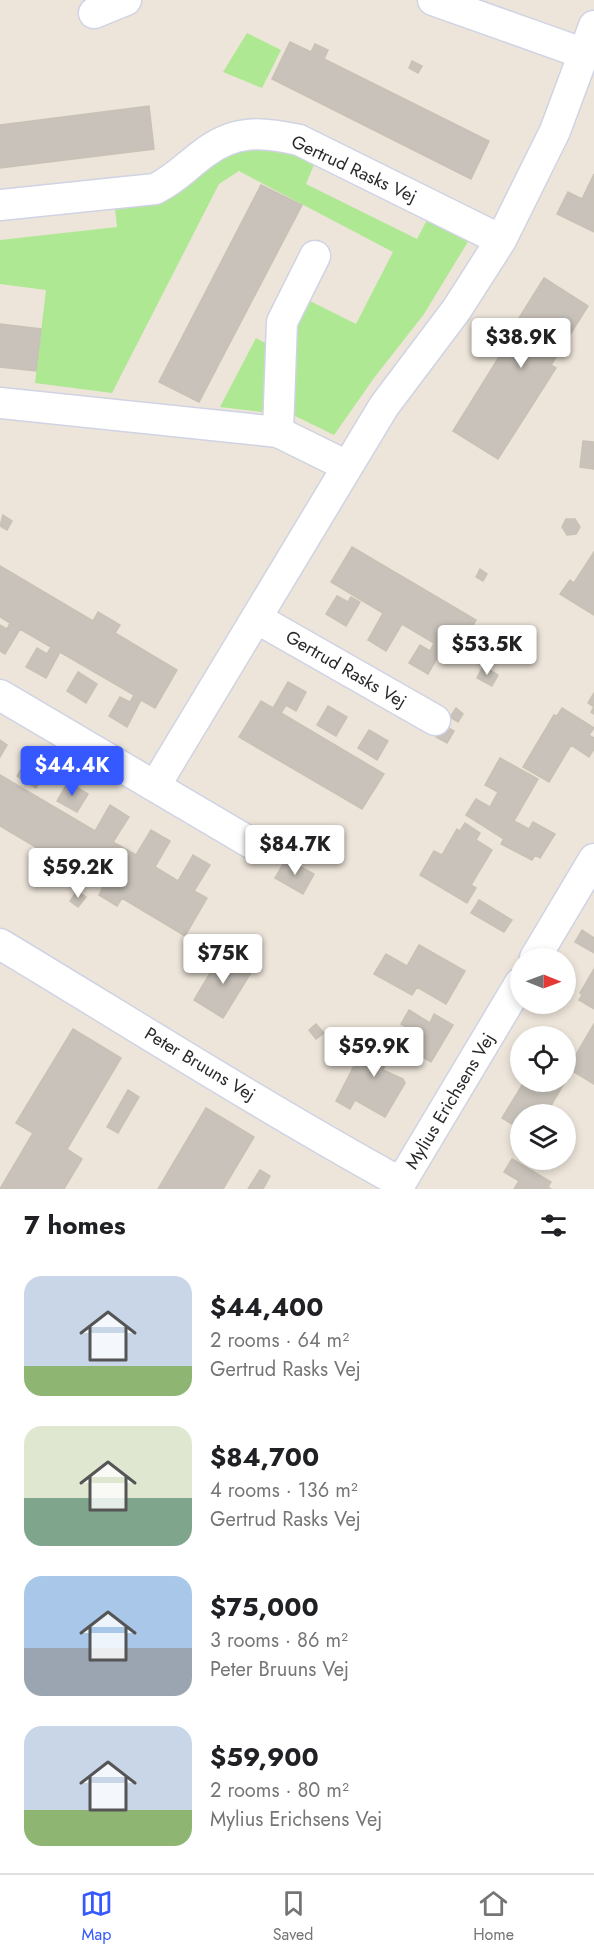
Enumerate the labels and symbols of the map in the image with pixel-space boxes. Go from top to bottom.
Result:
street label: Gertrud Rasks Vej [287,129,421,209]
pin: $38.9K [472,318,570,369]
street label: Gertrud Rasks Vej [281,624,411,714]
pin: $53.5K [438,625,536,676]
pin: $44.4K [23,746,121,797]
pin: $84.7K [246,825,344,876]
pin: $59.2K [29,848,127,899]
pin: $75K [187,934,259,985]
north arrow [510,948,576,1014]
street label: Peter Bruuns Vej [140,1021,260,1107]
pin: $59.9K [325,1027,423,1078]
street label: Mylius Erichsens Vej [399,1028,501,1174]

